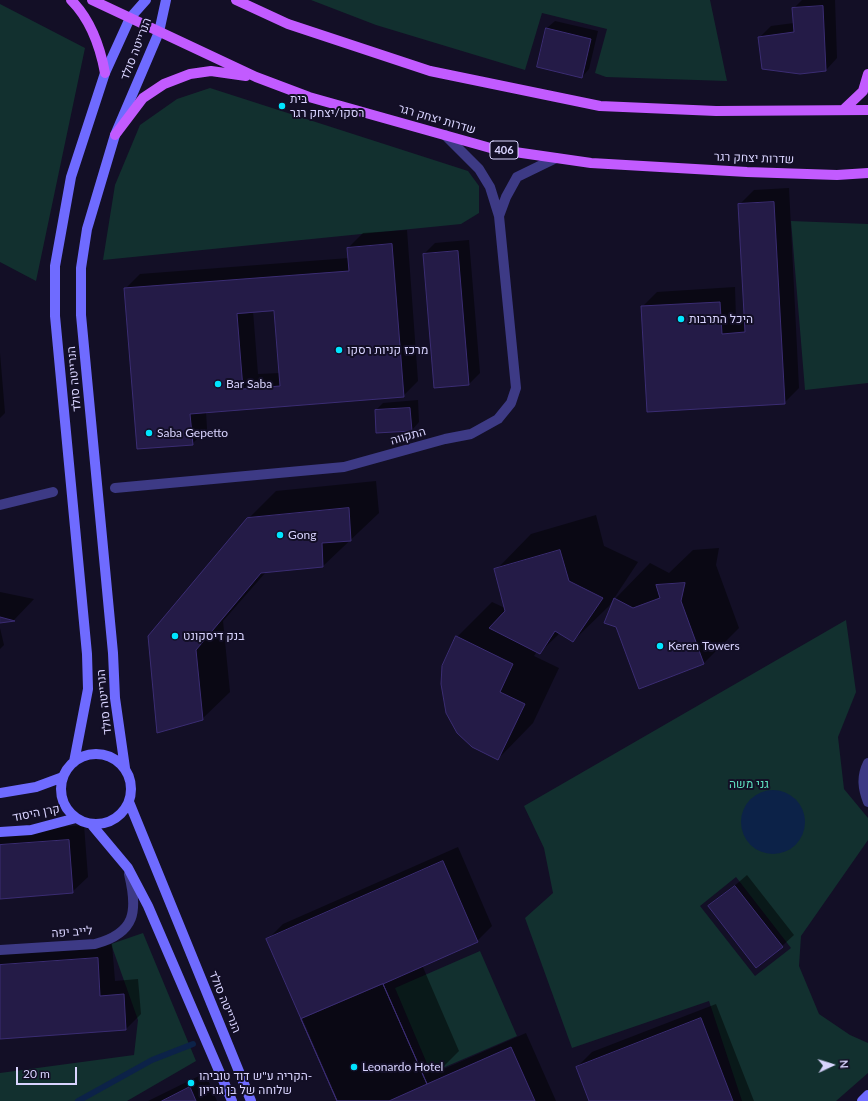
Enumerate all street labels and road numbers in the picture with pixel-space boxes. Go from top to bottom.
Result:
street label: הנרייטה סולד [118,16,154,82]
street label: שדרות יצחק רגר [396,101,478,137]
road number: 406 [490,141,518,159]
street label: שדרות יצחק רגר [714,149,794,167]
street label: הנרייטה סולד [64,346,84,412]
street label: התקווה [389,424,427,448]
street label: הנרייטה סולד [93,669,115,735]
street label: קרן היסוד [11,801,61,825]
street label: לייב יפה [51,923,93,941]
street label: הנרייטה סולד [206,969,244,1035]

